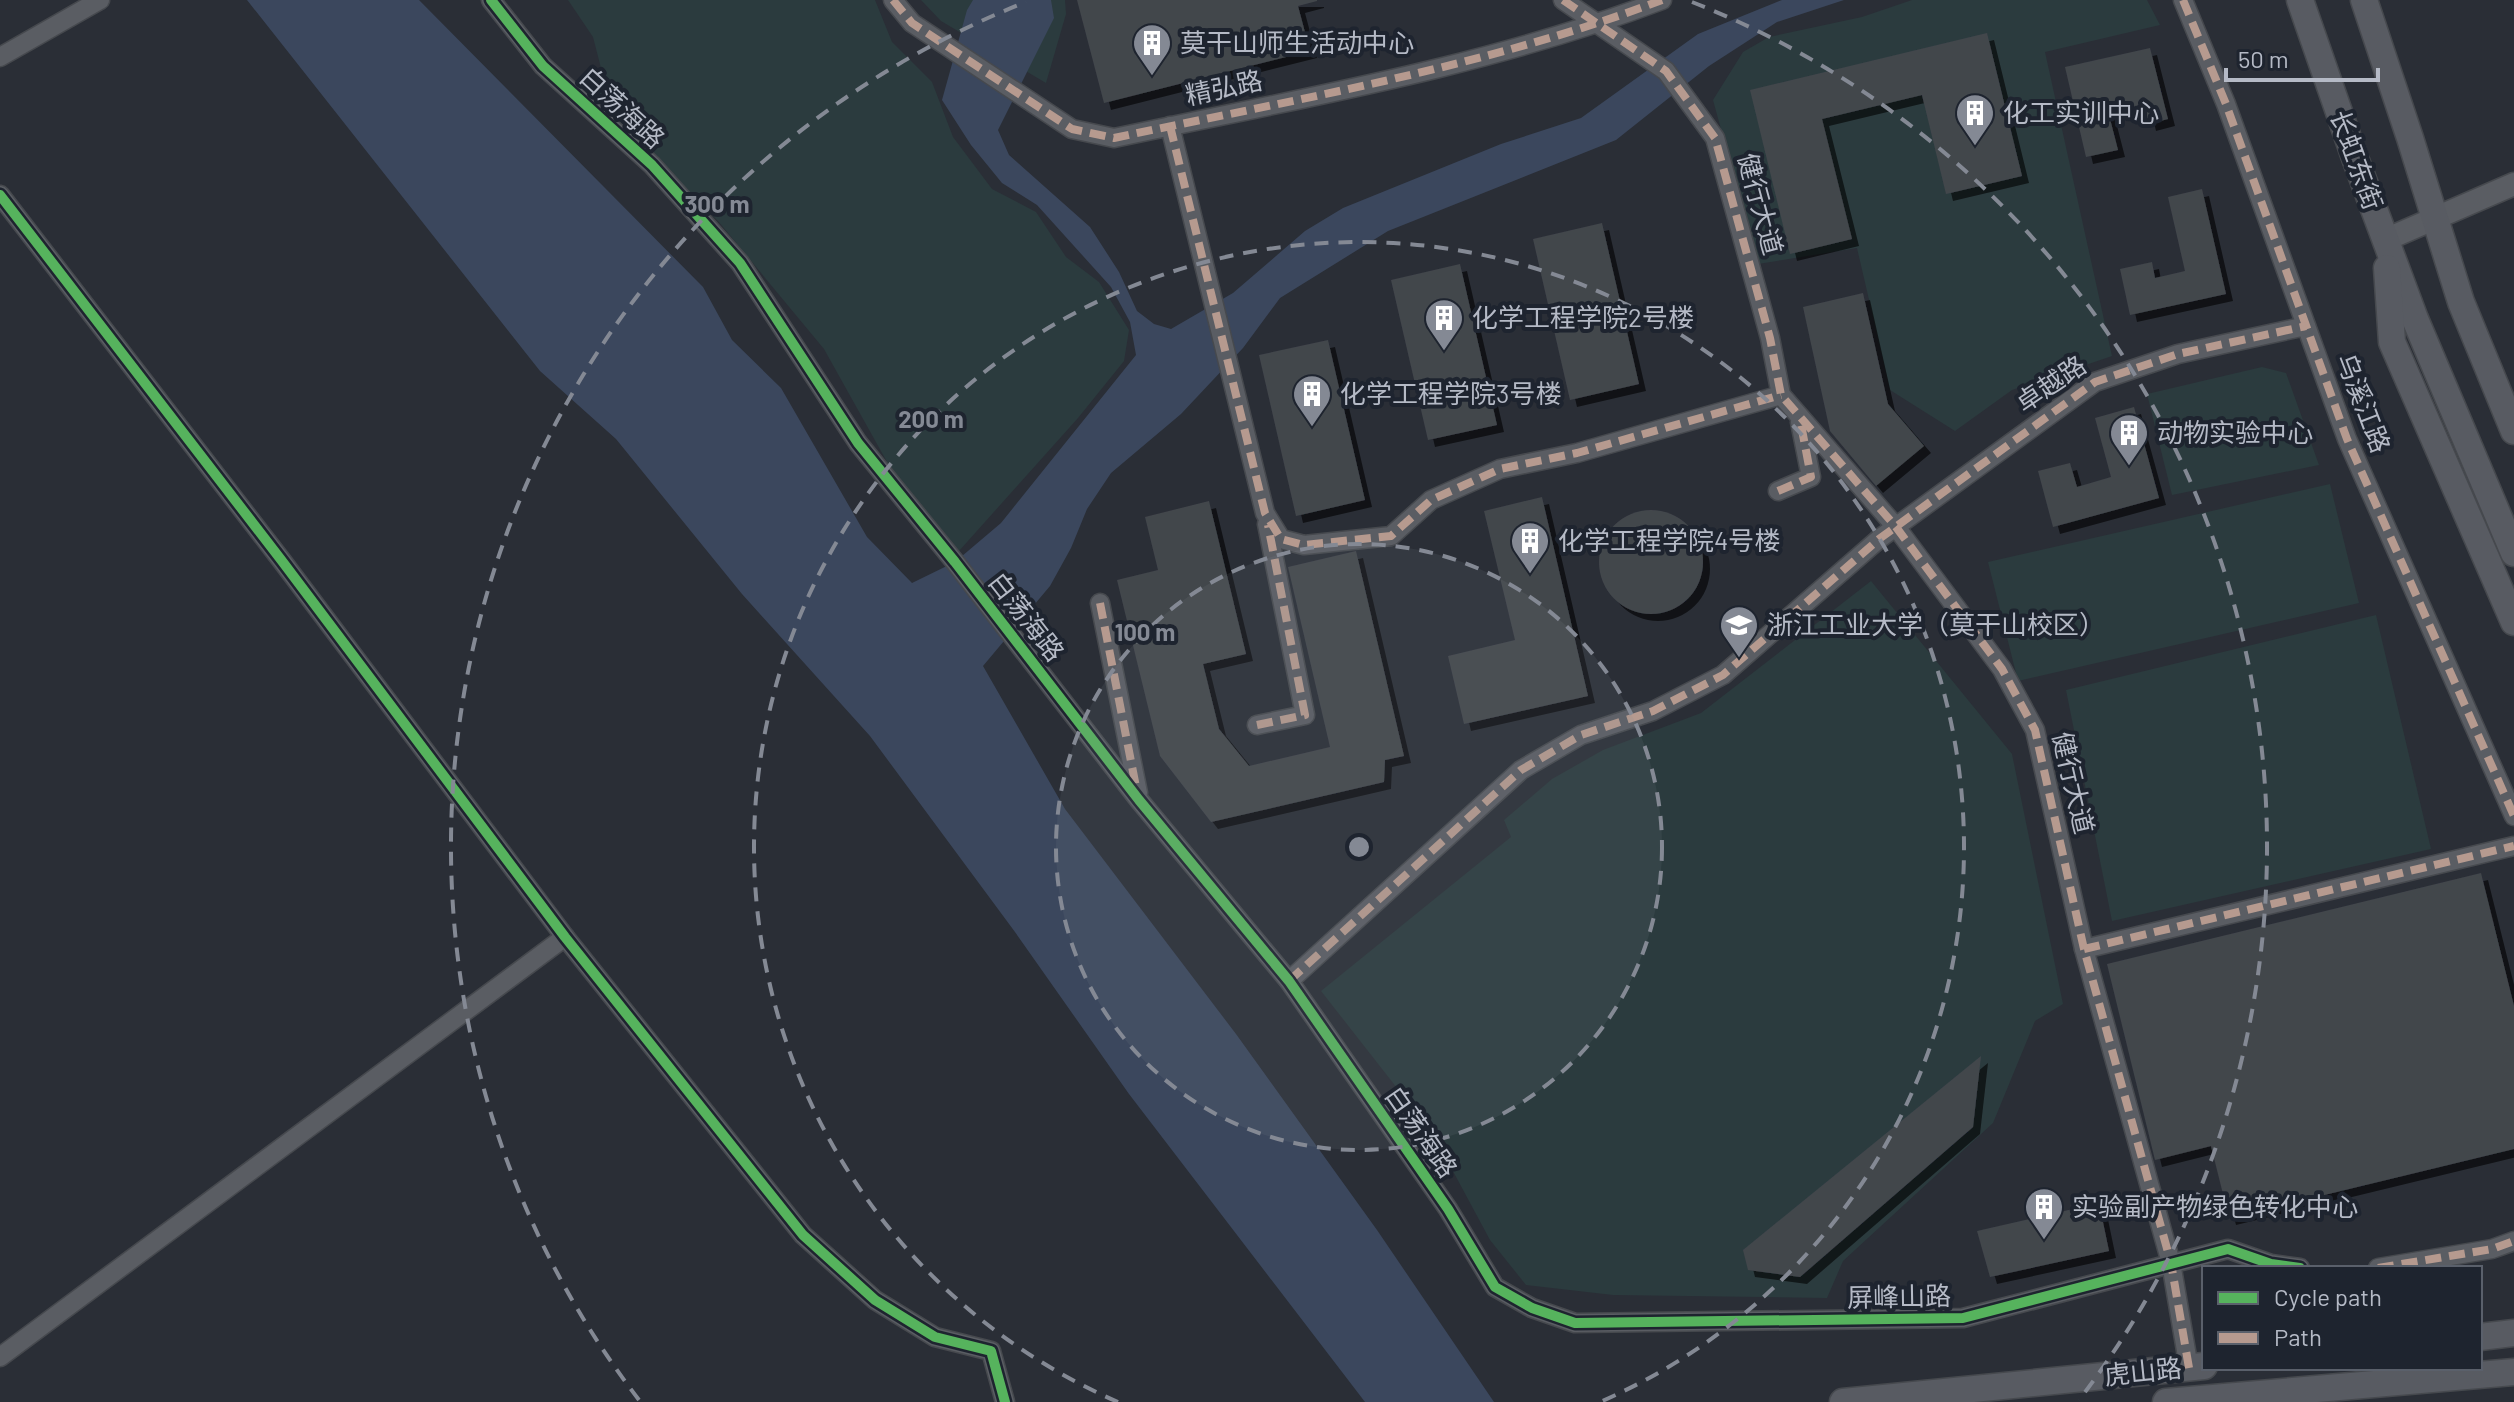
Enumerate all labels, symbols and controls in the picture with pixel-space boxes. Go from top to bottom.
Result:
building icon: 莫干山师生活动中心 [1131,22,1173,77]
place label: 莫干山师生活动中心 [1180,26,1414,57]
scale bar [2226,32,2378,82]
text: 50 m [2238,44,2289,73]
street label: 白荡海路 [574,60,672,154]
street label: 精弘路 [1182,63,1265,110]
building icon: 化工实训中心 [1954,92,1996,147]
place label: 化工实训中心 [2003,96,2159,127]
street label: 长虹东街 [2325,105,2390,214]
street label: 健行大道 [1733,149,1790,258]
text: 300 m [684,189,750,218]
building icon: 化学工程学院2号楼 [1423,297,1465,352]
place label: 化学工程学院2号楼 [1472,301,1694,332]
street label: 卓越路 [2009,348,2091,417]
street label: 乌溪江路 [2331,348,2398,457]
building icon: 化学工程学院3号楼 [1291,373,1333,428]
place label: 化学工程学院3号楼 [1340,377,1561,408]
text: 200 m [898,404,964,433]
building icon: 动物实验中心 [2108,412,2150,467]
place label: 动物实验中心 [2157,416,2313,447]
building icon: 化学工程学院4号楼 [1509,520,1551,575]
place label: 化学工程学院4号楼 [1558,524,1780,555]
street label: 白荡海路 [983,566,1071,667]
school or university icon: 浙江工业大学（莫干山校区） [1718,604,1760,659]
place label: 浙江工业大学（莫干山校区） [1767,608,2105,639]
text: 100 m [1115,617,1175,646]
street label: 健行大道 [2048,729,2101,837]
centre of rings [1345,833,1373,861]
street label: 白荡海路 [1380,1080,1465,1183]
building icon: 实验副产物绿色转化中心 [2023,1186,2065,1241]
place label: 实验副产物绿色转化中心 [2072,1190,2358,1221]
legend [2202,1266,2482,1370]
street label: 屏峰山路 [1847,1279,1951,1312]
text: Cycle path [2274,1282,2382,1311]
text: Path [2274,1322,2322,1351]
street label: 虎山路 [2102,1351,2183,1390]

